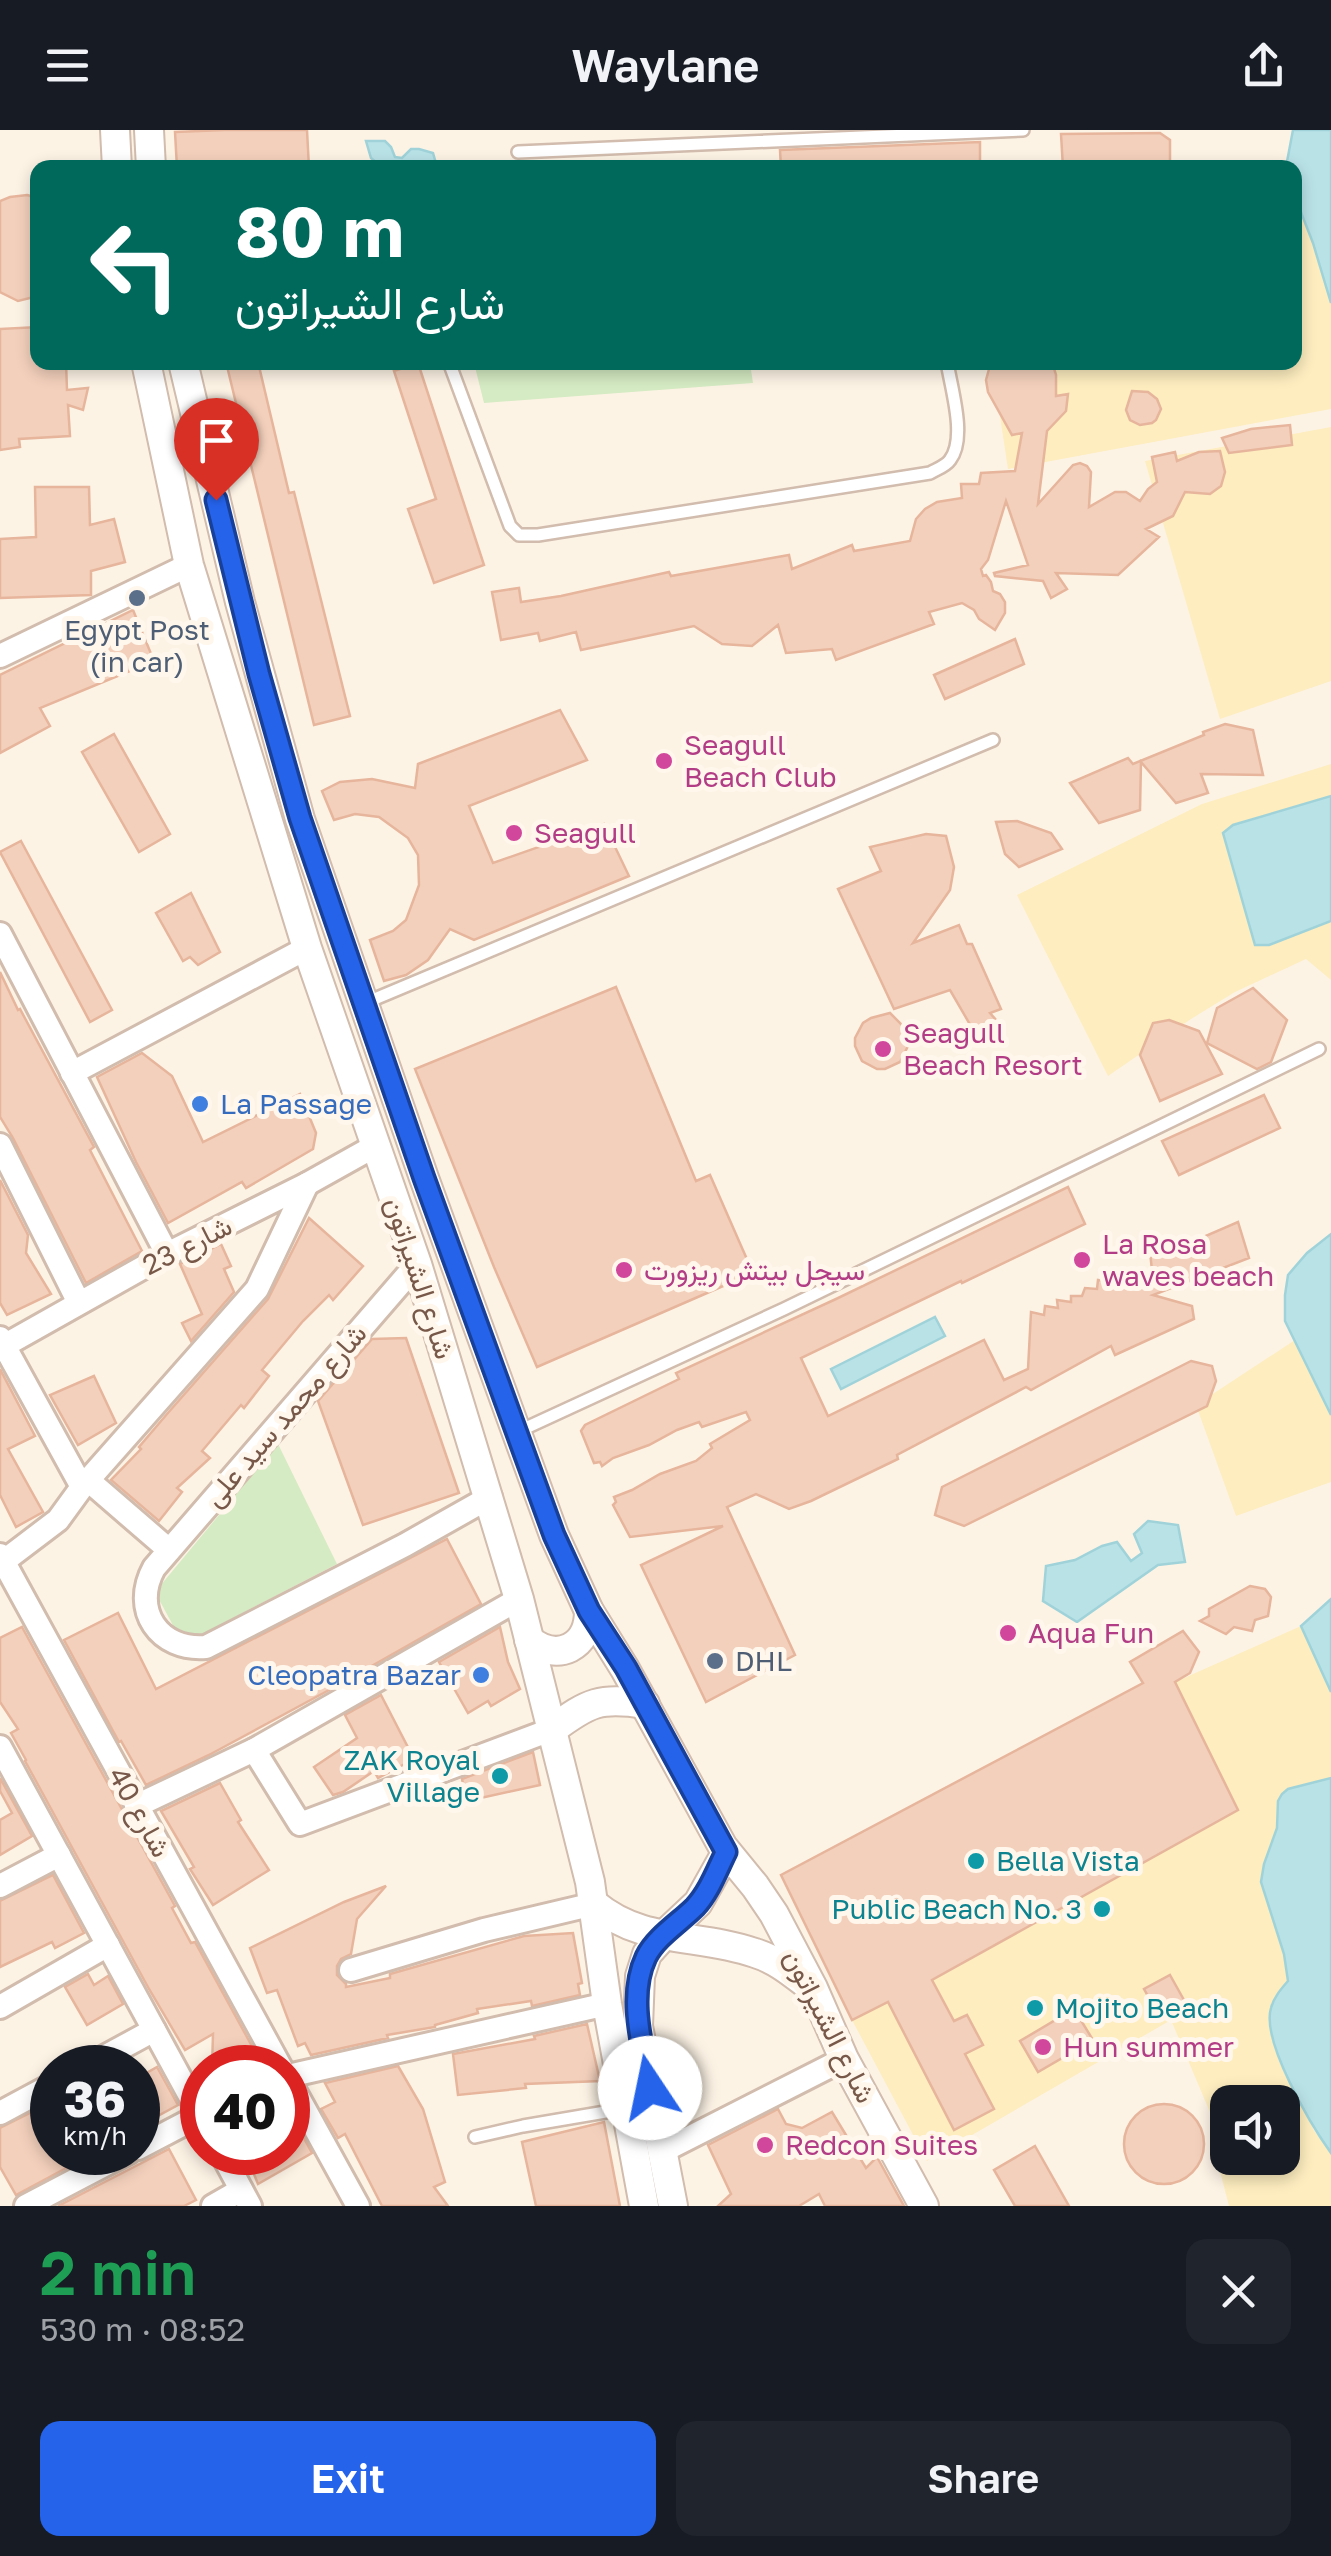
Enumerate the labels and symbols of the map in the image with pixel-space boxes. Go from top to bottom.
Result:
pin [174,398,259,501]
marker: Egypt Post (in car) [126,587,148,609]
place label: Egypt Post (in car) [64,613,210,678]
place label: Seagull Beach Club [684,728,836,793]
marker: Seagull Beach Club [653,750,675,772]
place label: Seagull [534,816,636,849]
marker: Seagull [503,822,525,844]
place label: Seagull Beach Resort [903,1016,1083,1081]
marker: Seagull Beach Resort [872,1038,894,1060]
place label: La Passage [220,1087,372,1120]
marker: La Passage [189,1093,211,1115]
street label: شارع الشيراتون [376,1193,462,1364]
street label: شارع 23 [137,1208,238,1284]
place label: La Rosa waves beach [1102,1227,1274,1292]
marker: La Rosa waves beach [1071,1249,1093,1271]
place label: سيجل بيتش ريزورت [644,1253,865,1288]
marker: سيجل بيتش ريزورت [613,1259,635,1281]
street label: شارع محمد سيد على [196,1317,375,1515]
place label: Aqua Fun [1028,1616,1154,1649]
marker: Aqua Fun [997,1622,1019,1644]
place label: DHL [735,1644,792,1677]
marker: DHL [704,1650,726,1672]
place label: Cleopatra Bazar [247,1658,461,1691]
marker: Cleopatra Bazar [470,1664,492,1686]
place label: ZAK Royal Village [343,1743,480,1808]
street label: شارع 40 [100,1761,179,1864]
marker: ZAK Royal Village [489,1765,511,1787]
place label: Bella Vista [996,1844,1140,1877]
marker: Bella Vista [965,1850,987,1872]
place label: Public Beach No. 3 [831,1892,1082,1925]
marker: Public Beach No. 3 [1091,1898,1113,1920]
street label: شارع الشيراتون [775,1943,883,2109]
place label: Mojito Beach [1055,1991,1229,2024]
marker: Mojito Beach [1024,1997,1046,2019]
place label: Hun summer [1063,2030,1234,2063]
position arrow [598,2036,702,2140]
marker: Hun summer [1032,2036,1054,2058]
speed limit sign: 40 [180,2045,310,2175]
place label: Redcon Suites [785,2128,978,2161]
marker: Redcon Suites [754,2134,776,2156]

